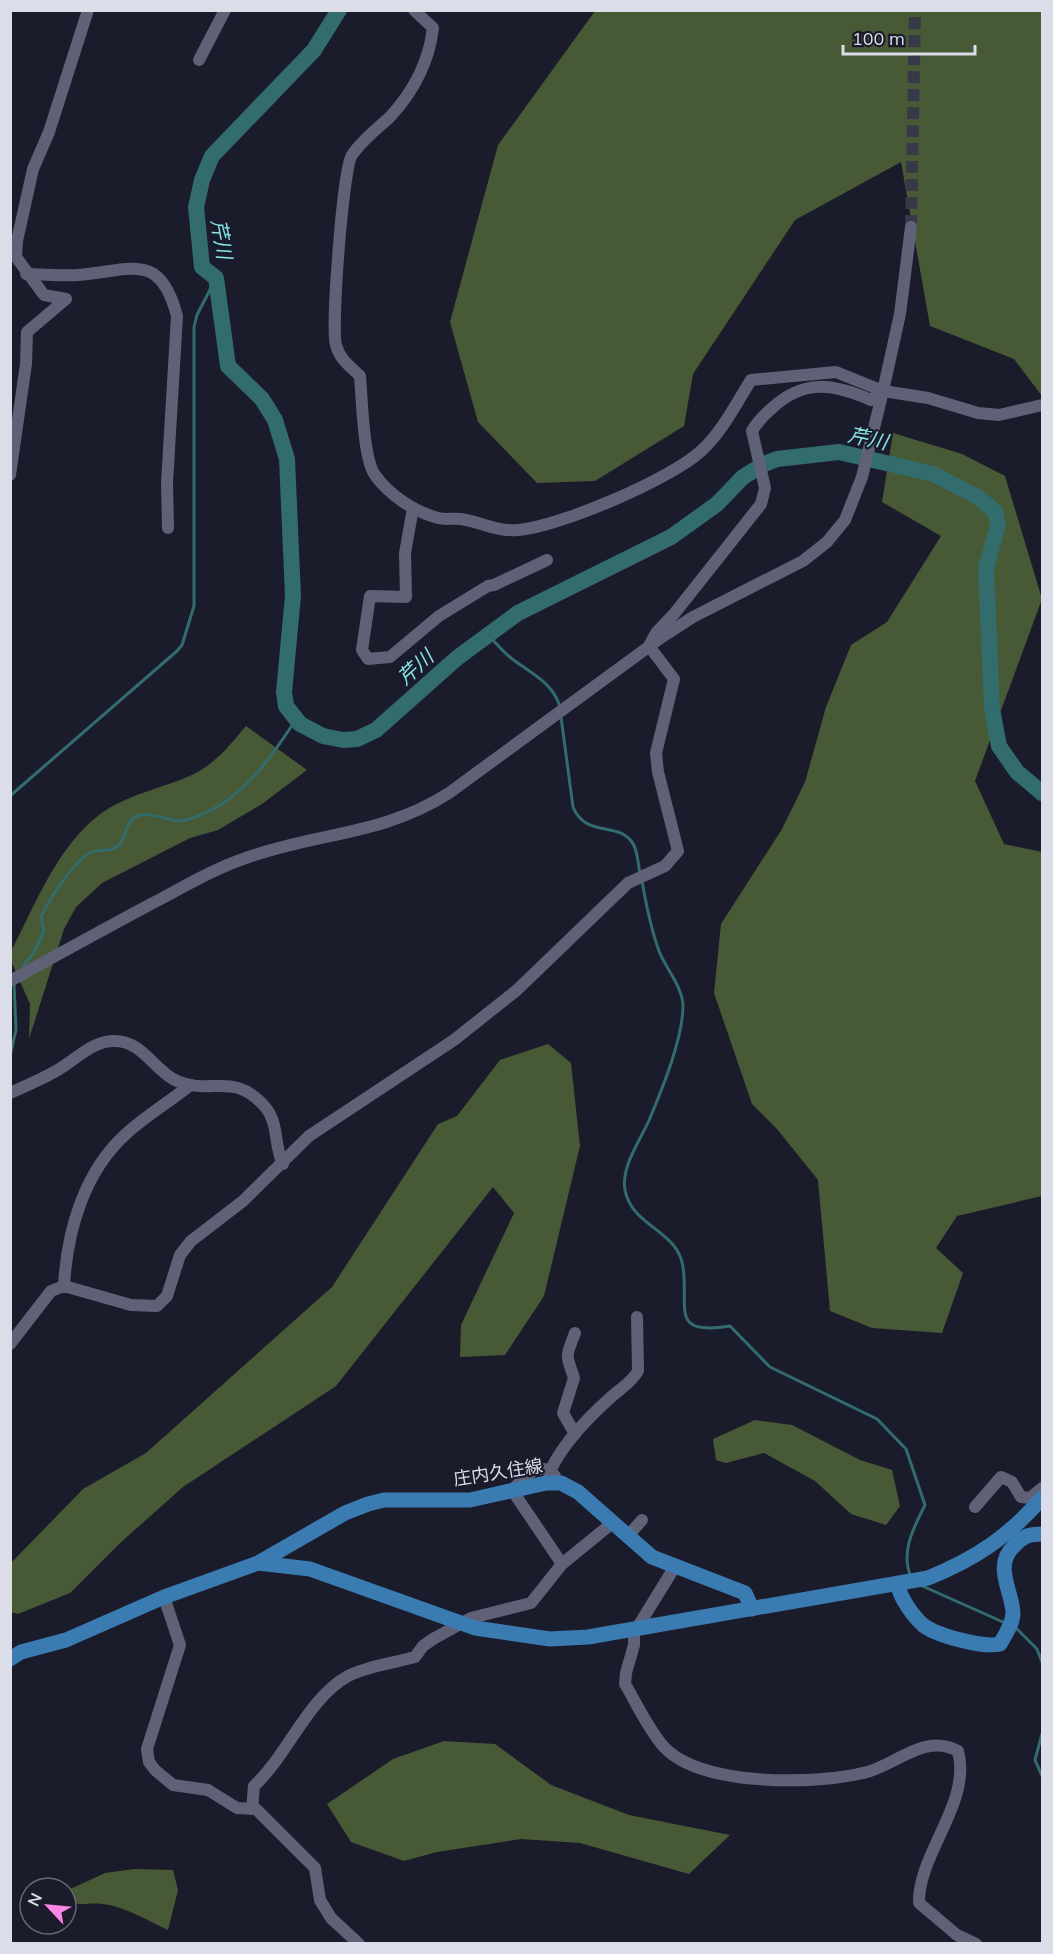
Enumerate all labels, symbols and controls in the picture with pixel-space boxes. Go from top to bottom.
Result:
scale bar [843,18,975,56]
text: 100 m [852,27,905,50]
water label: 芹川 [206,217,238,263]
water label: 芹川 [846,422,892,455]
water label: 芹川 [392,643,440,690]
street label: 庄内久住線 [452,1454,544,1490]
north arrow [18,1876,78,1936]
text: N [23,1890,46,1909]

